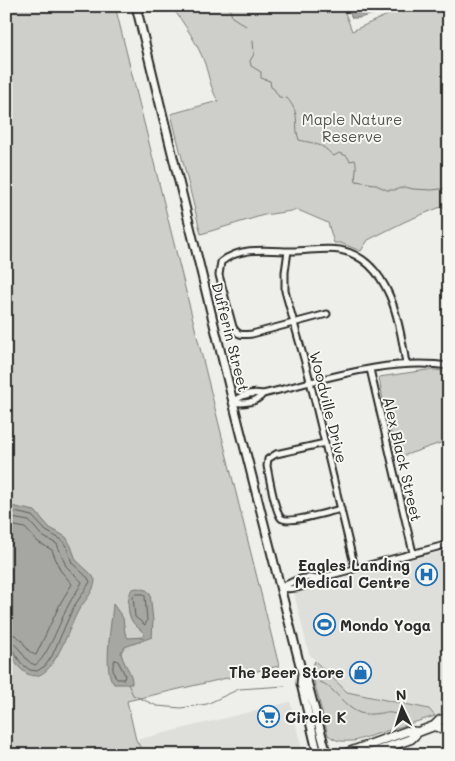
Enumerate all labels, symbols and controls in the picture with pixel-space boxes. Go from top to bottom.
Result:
park label: Maple Nature Reserve [302,109,402,146]
street label: Dufferin Street [208,280,254,394]
street label: Woodville Drive [305,349,353,465]
street label: Alex Black Street [379,395,427,523]
place label: Eagles Landing Medical Centre [295,555,410,592]
hospital icon: Eagles Landing Medical Centre [414,562,438,586]
sports icon: Mondo Yoga [312,613,336,637]
place label: Mondo Yoga [340,615,431,635]
shop icon: The Beer Store [348,660,372,684]
place label: The Beer Store [229,662,344,682]
north arrow [378,684,428,734]
text: N [395,685,407,704]
supermarket icon: Circle K [257,705,281,729]
place label: Circle K [285,707,346,727]

